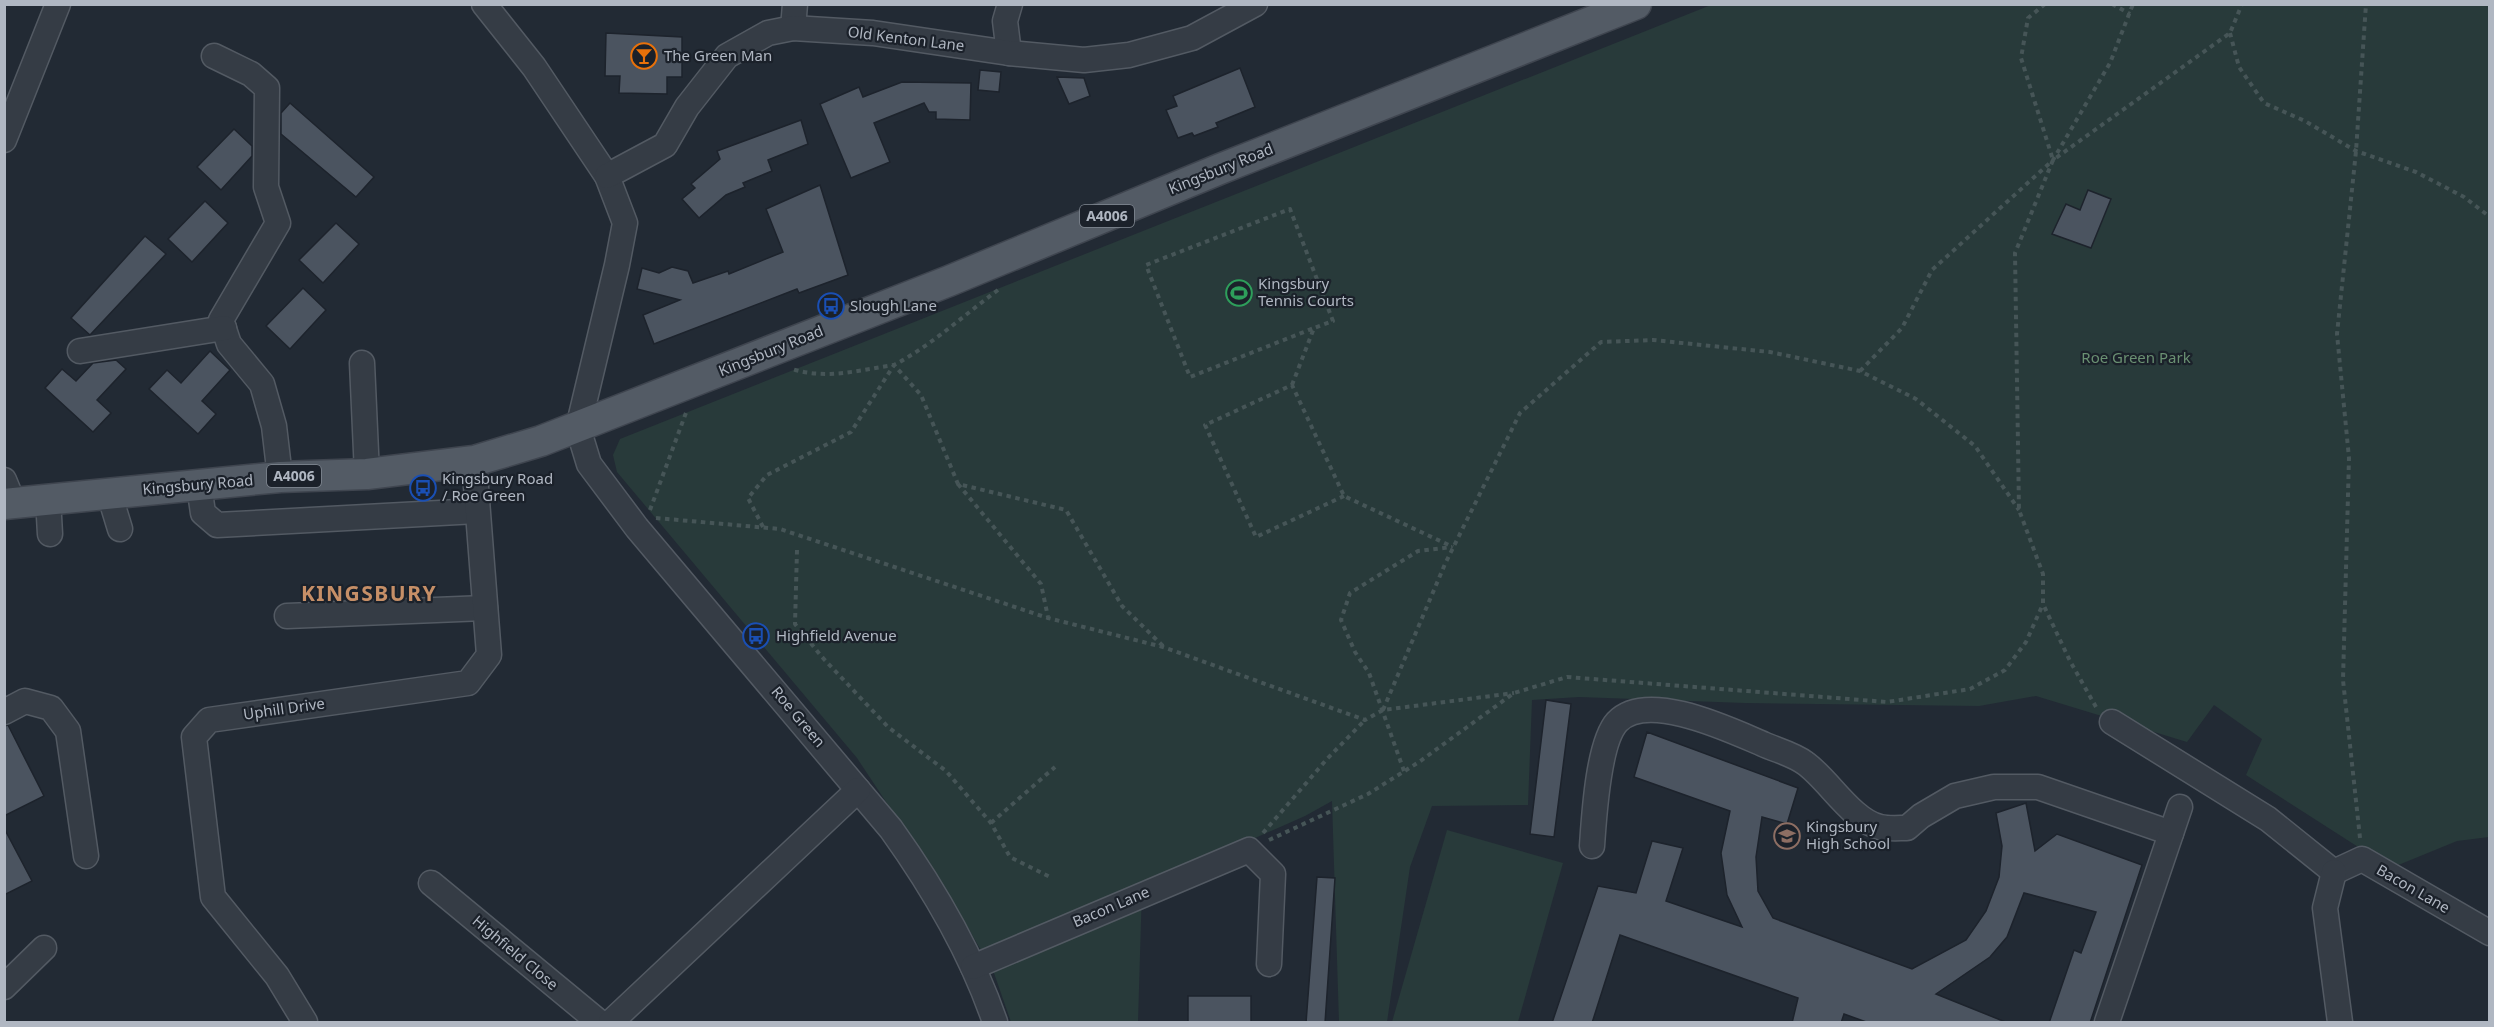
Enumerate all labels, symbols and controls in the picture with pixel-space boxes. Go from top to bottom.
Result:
street label: Old Kenton Lane [847,21,966,55]
bar icon: The Green Man [629,41,659,71]
place label: The Green Man [664,45,772,65]
street label: Kingsbury Road [1165,138,1276,198]
road number: A4006 [1080,205,1134,227]
place label: Kingsbury Tennis Courts [1258,273,1354,310]
sports icon: Kingsbury Tennis Courts [1224,278,1254,308]
bus stop icon: Slough Lane [816,291,846,321]
place label: Slough Lane [850,295,937,315]
street label: Kingsbury Road [715,320,826,380]
park label: Roe Green Park [2081,347,2191,367]
road number: A4006 [267,465,321,487]
place label: Kingsbury Road / Roe Green [442,468,553,505]
street label: Kingsbury Road [142,469,254,499]
bus stop icon: Kingsbury Road / Roe Green [408,473,438,503]
district label: KINGSBURY [301,579,437,607]
bus stop icon: Highfield Avenue [741,621,771,651]
place label: Highfield Avenue [776,625,897,645]
street label: Roe Green [767,682,830,751]
street label: Uphill Drive [242,692,326,724]
place label: Kingsbury High School [1806,816,1890,853]
school or university icon: Kingsbury High School [1772,821,1802,851]
street label: Bacon Lane [2373,859,2454,917]
street label: Bacon Lane [1069,881,1152,931]
street label: Highfield Close [469,910,563,994]

